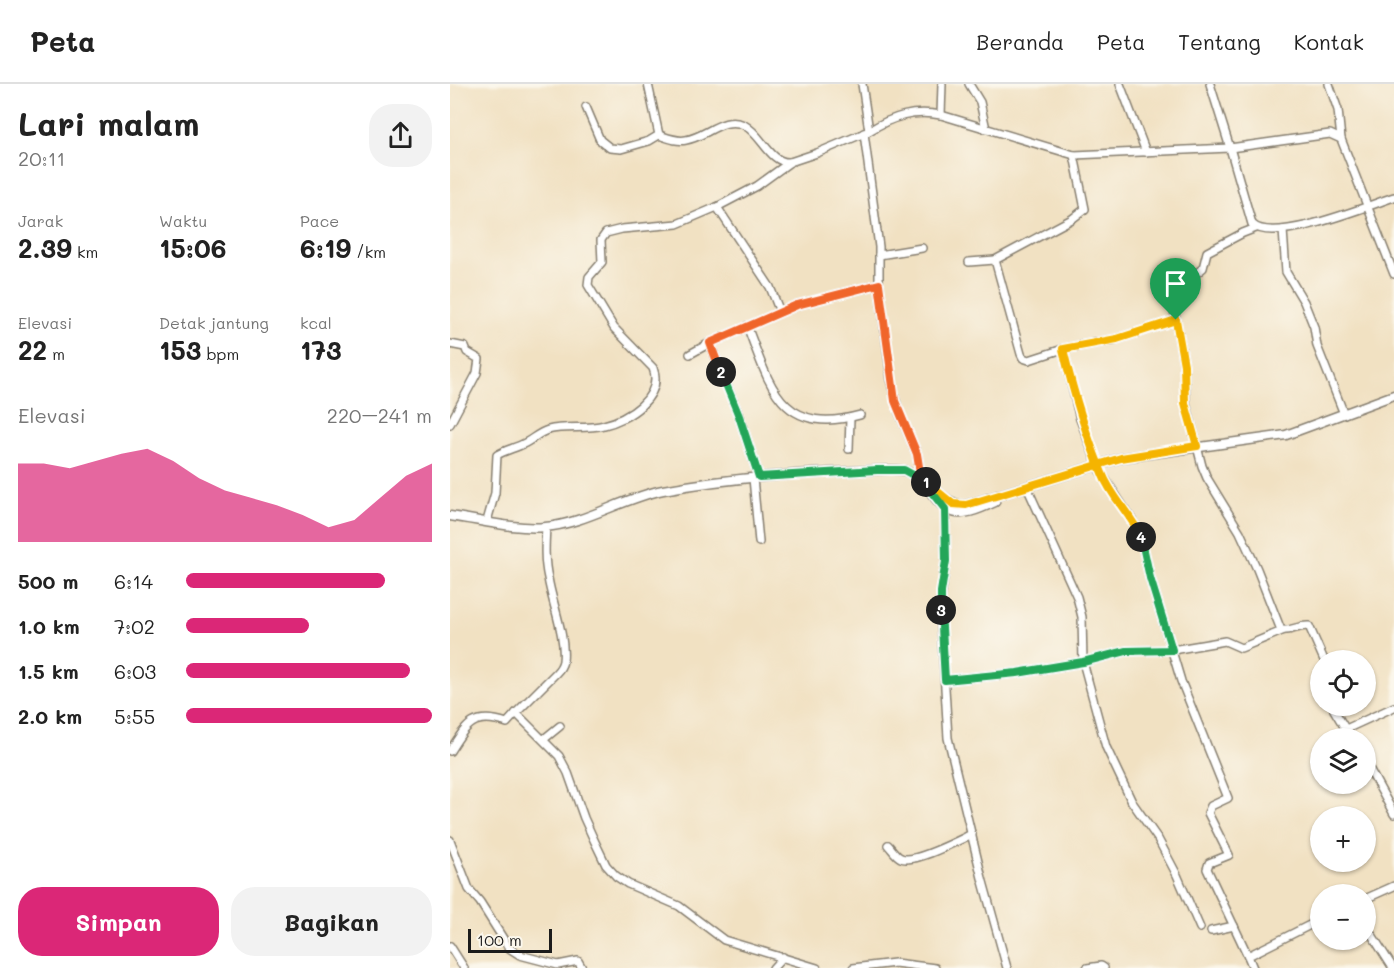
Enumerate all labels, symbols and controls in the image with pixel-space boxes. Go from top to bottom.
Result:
text: Peta [30,23,95,59]
text: Beranda [976,28,1064,55]
text: Peta [1097,28,1145,55]
text: Tentang [1178,28,1261,55]
text: Kontak [1294,28,1364,55]
text: Lari malam [18,101,199,144]
button: share [369,104,432,167]
text: 20:11 [18,145,66,171]
text: Jarak [18,210,63,231]
text: Waktu [159,210,207,231]
text: Pace [300,210,339,231]
text: 2.39 [18,231,72,265]
text: 15:06 [159,231,226,265]
text: 6:19 [300,231,351,265]
text: km [72,241,98,262]
text: /km [351,241,386,262]
pin [1150,258,1201,320]
icon: arrive [1159,267,1192,300]
text: Elevasi [18,312,72,333]
text: Detak jantung [159,312,269,333]
text: kcal [300,312,332,333]
text: 22 [18,333,47,367]
text: 153 [159,333,201,367]
text: 173 [300,333,342,367]
text: m [47,343,65,364]
text: bpm [201,343,239,364]
pin: 2 [706,357,736,387]
text: 2 [717,361,725,382]
text: Elevasi [18,402,86,428]
text: 220–241 m [327,402,432,428]
pin: 1 [911,467,941,497]
text: 1 [922,471,930,492]
pin: 4 [1126,522,1156,552]
text: 4 [1136,526,1146,547]
text: 500 m [18,568,78,594]
text: 6:14 [114,568,153,594]
pin: 3 [926,595,956,625]
text: 3 [936,599,946,620]
text: 1.0 km [18,613,80,639]
text: 7:02 [114,613,155,639]
map controls [1310,650,1376,950]
button: locate [1310,650,1376,716]
text: 1.5 km [18,658,79,684]
text: 6:03 [114,658,156,684]
text: 2.0 km [18,703,82,729]
text: 5:55 [114,703,155,729]
button: layers [1310,728,1376,794]
button: + [1310,806,1376,872]
button: − [1310,884,1376,950]
button: Simpan [18,887,219,956]
button: Bagikan [231,887,432,956]
scale bar [468,926,552,954]
text: 100 m [477,929,522,950]

